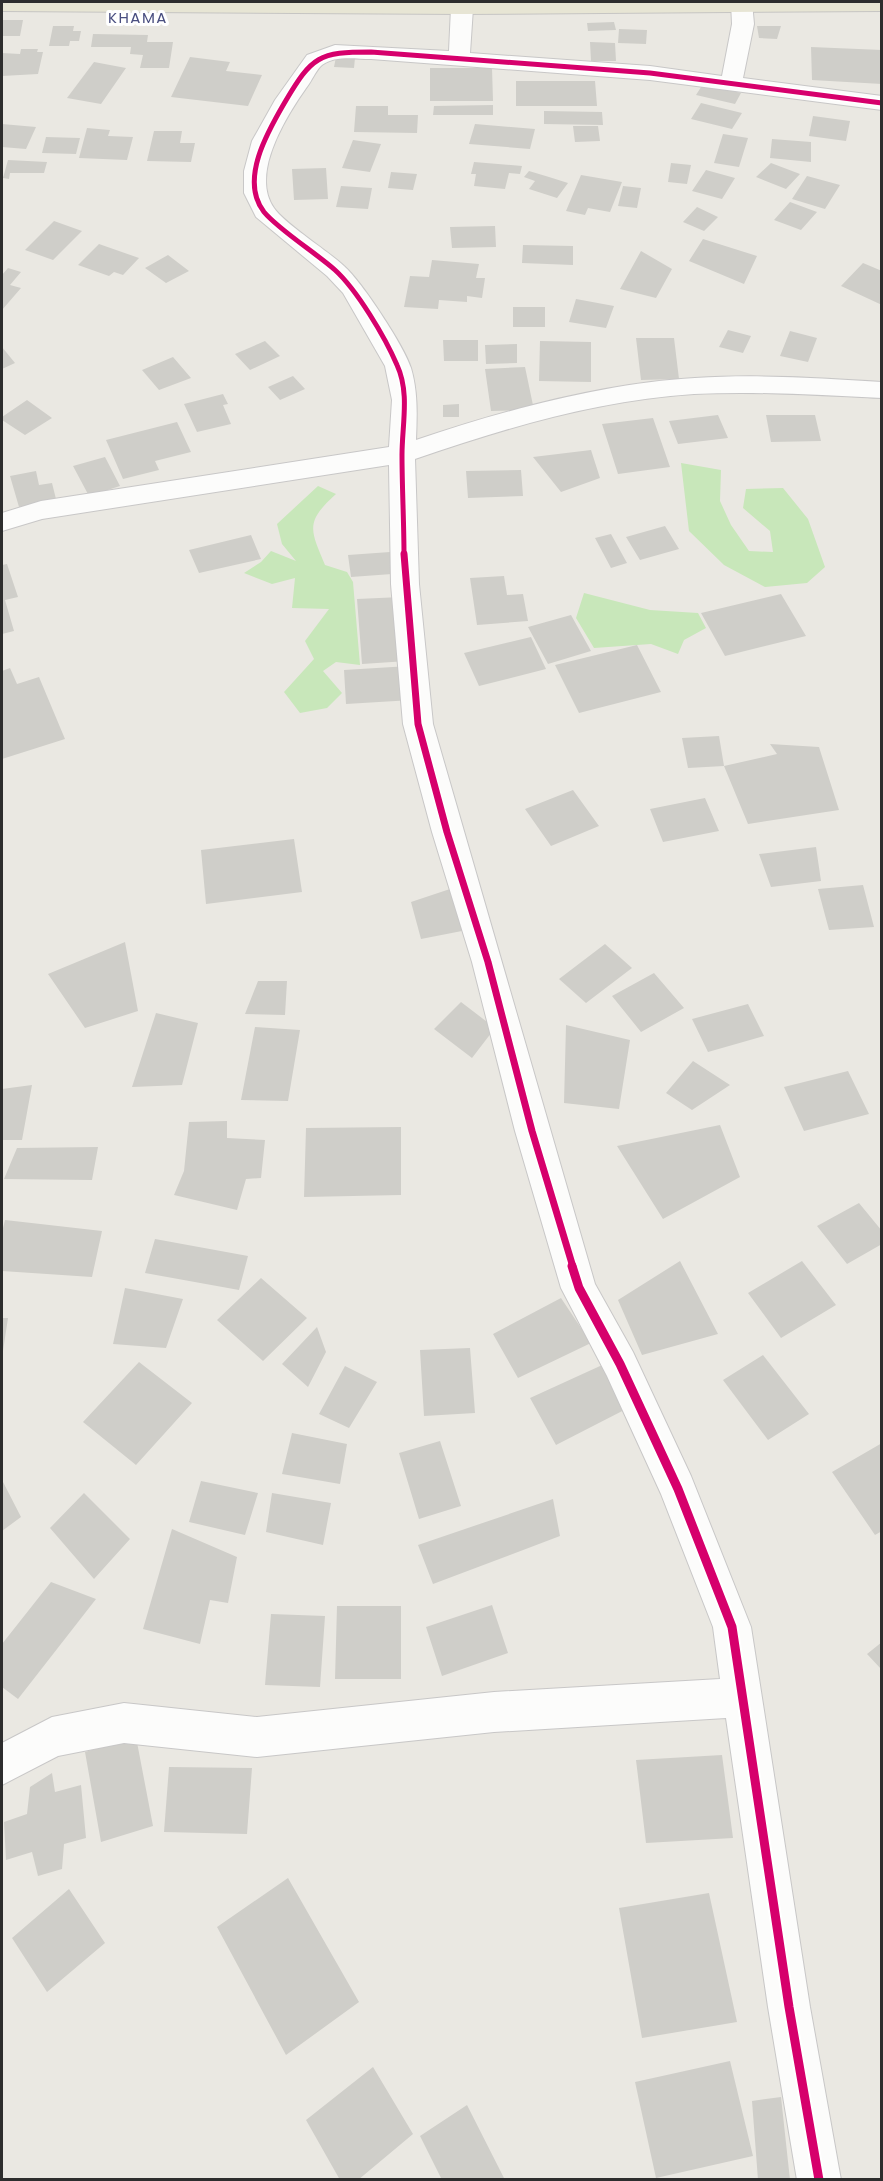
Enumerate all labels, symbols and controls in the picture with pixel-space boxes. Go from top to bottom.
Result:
district label: KHAMA [108,7,168,28]

